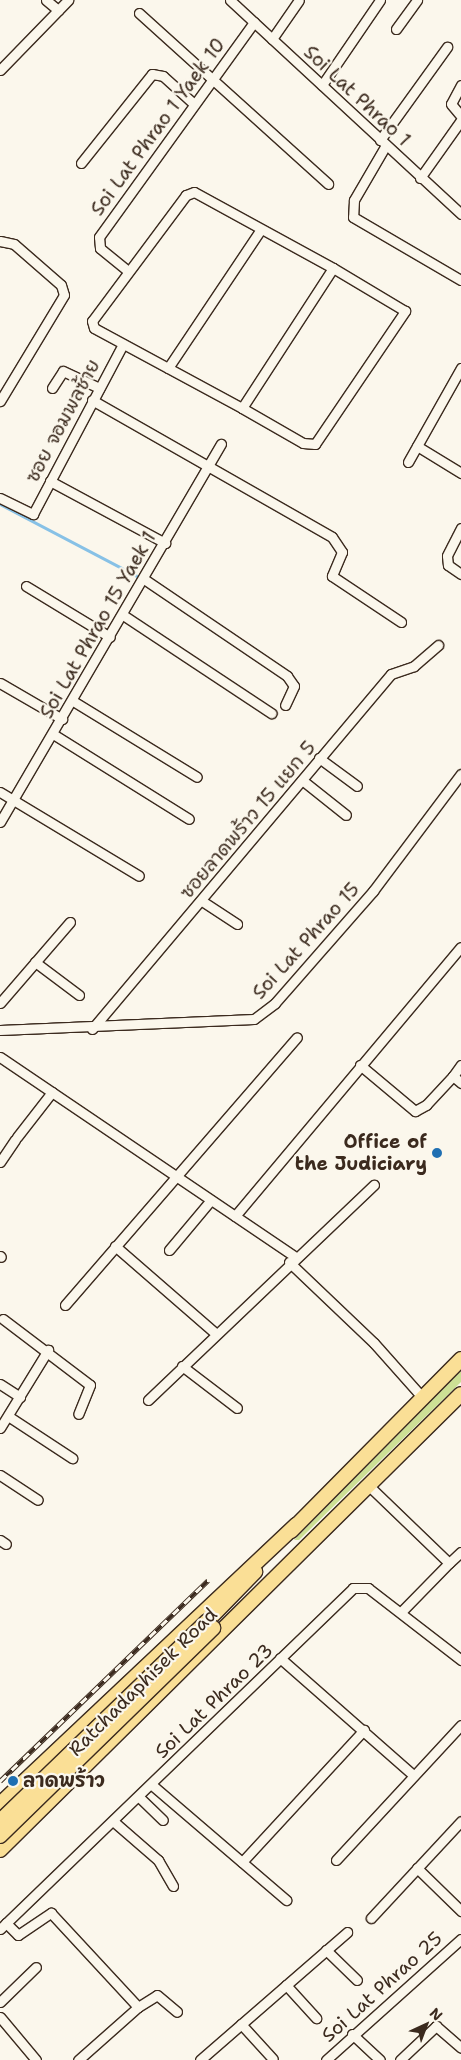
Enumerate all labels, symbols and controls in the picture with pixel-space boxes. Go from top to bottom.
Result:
street label: Soi Lat Phrao 1 Yaek 10 [86,34,230,220]
street label: Soi Lat Phrao 1 [299,41,415,151]
street label: ซอย จอมพลซ้าย [21,355,105,487]
street label: Soi Lat Phrao 15 Yaek 1 [35,527,161,723]
street label: ซอยลาดพร้าว 15 แยก 5 [175,736,321,904]
street label: Soi Lat Phrao 15 [248,878,364,1004]
place label: Office of the Judiciary [295,1131,427,1175]
marker: Office of the Judiciary [431,1147,443,1159]
street label: Ratchadaphisek Road [64,1603,222,1761]
street label: Soi Lat Phrao 23 [150,1639,278,1763]
place label: ลาดพร้าว [23,1770,105,1792]
marker: ลาดพร้าว [7,1775,19,1787]
street label: Soi Lat Phrao 25 [317,1927,447,2047]
north arrow [401,2000,451,2050]
text: N [426,2004,446,2024]

